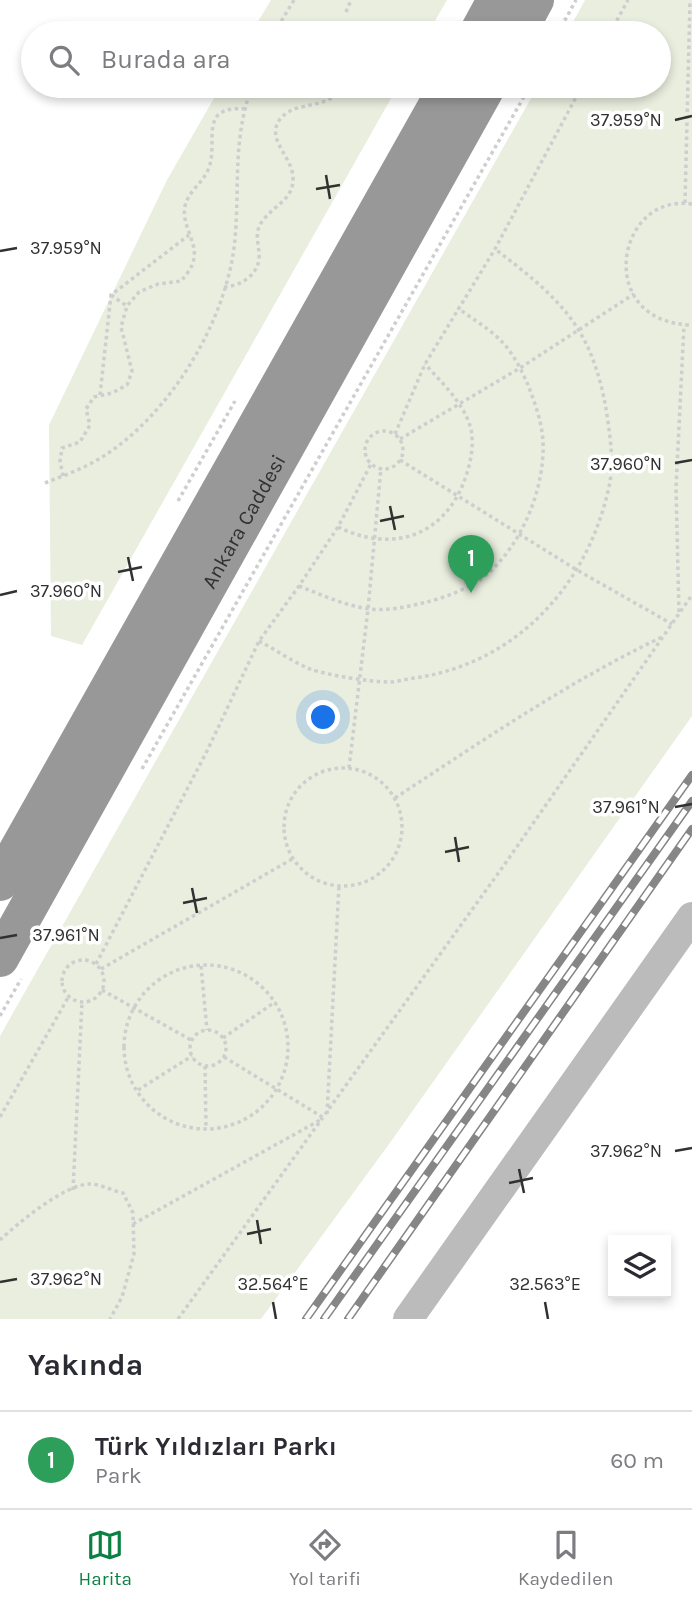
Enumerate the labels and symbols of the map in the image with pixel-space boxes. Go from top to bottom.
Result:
text: 37.959°N [590,109,662,131]
text: 37.959°N [30,237,102,259]
street label: Ankara Caddesi [197,450,291,593]
text: 37.960°N [590,453,662,475]
pin: 1 [448,535,494,593]
text: 37.960°N [30,580,102,602]
your location [306,700,340,734]
text: 37.961°N [592,796,660,818]
text: 37.961°N [32,924,100,946]
text: 37.962°N [590,1140,662,1162]
text: 37.962°N [30,1268,102,1290]
text: 32.564°E [237,1273,309,1295]
text: 32.563°E [509,1273,581,1295]

